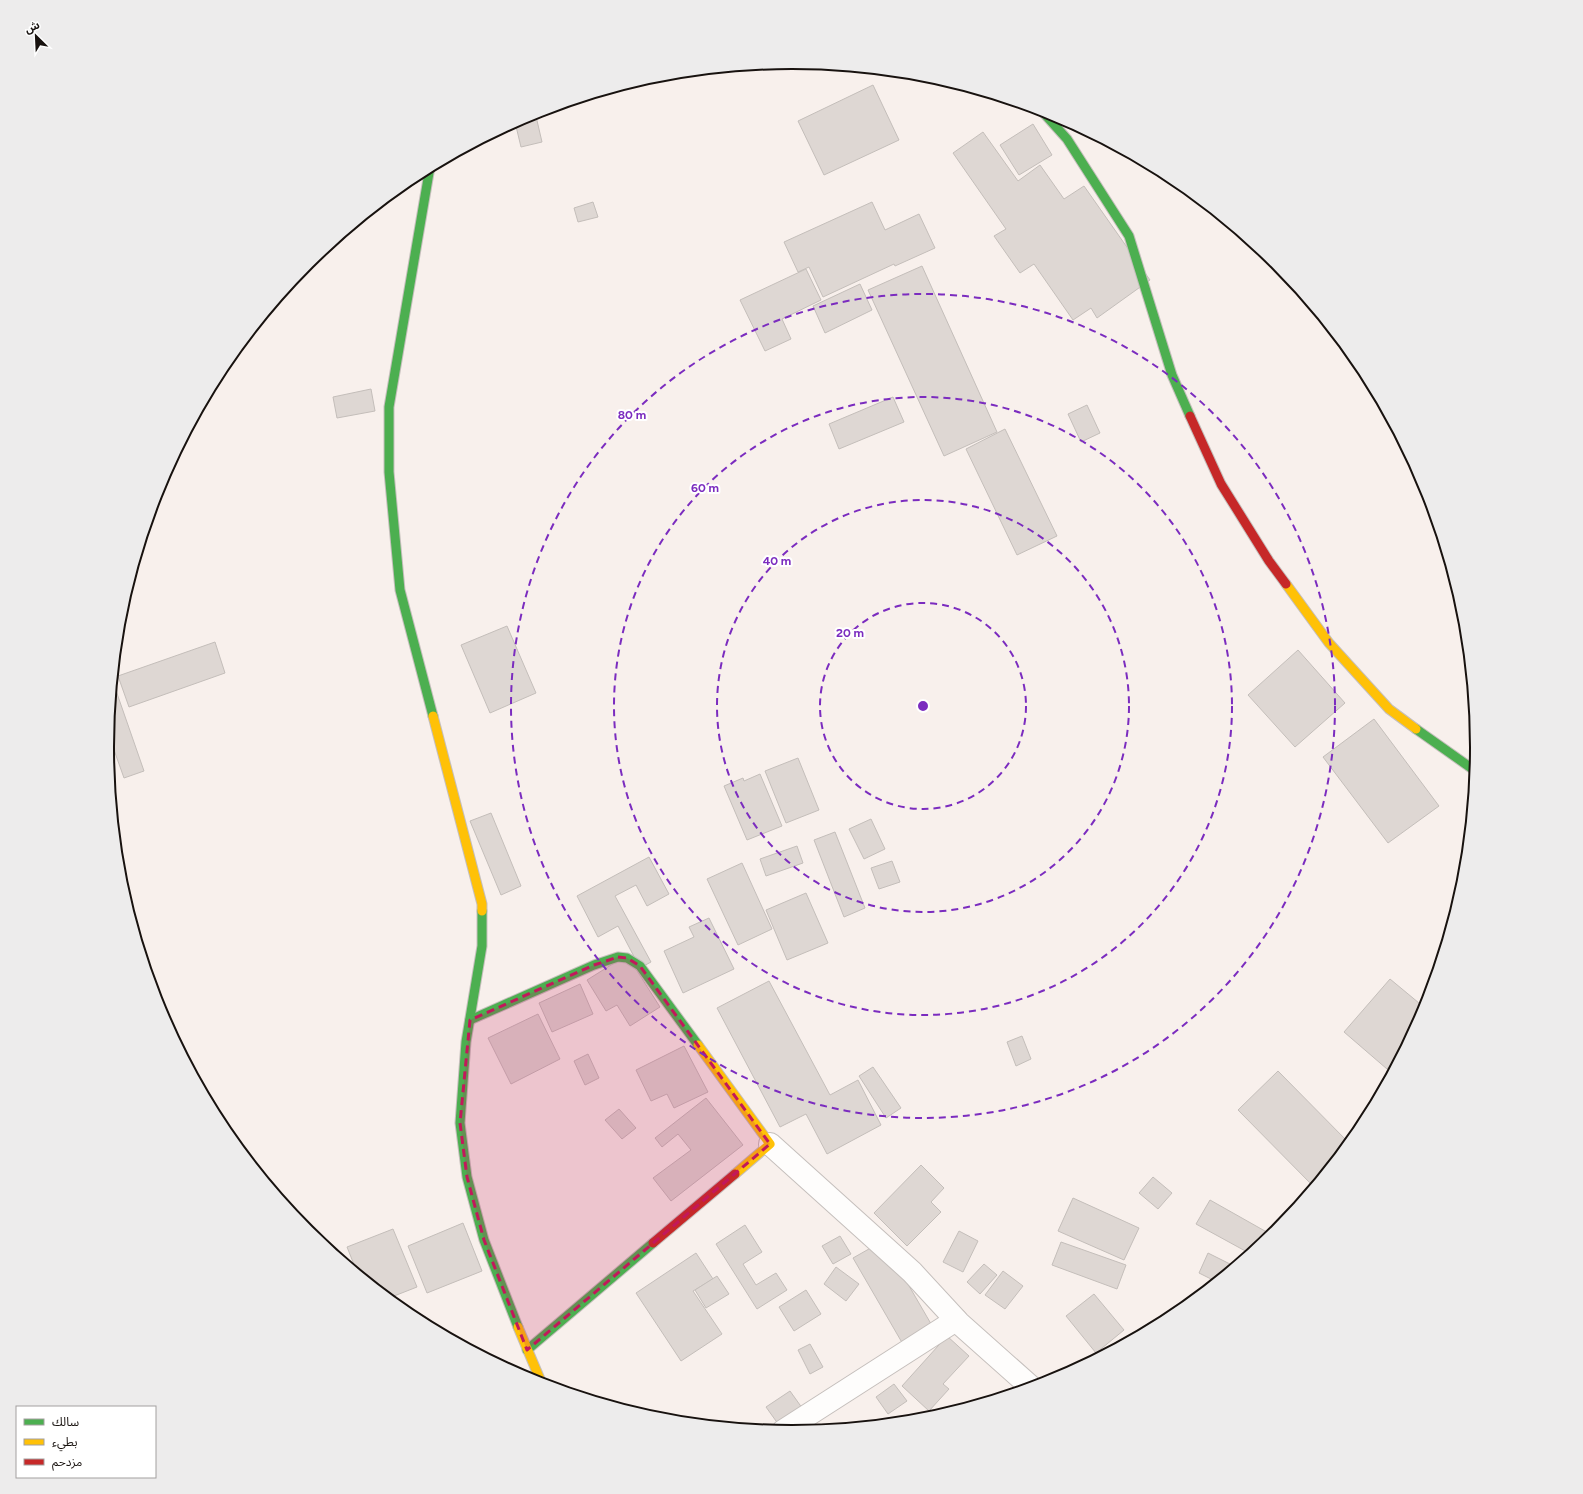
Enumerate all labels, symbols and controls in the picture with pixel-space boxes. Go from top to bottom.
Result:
north arrow [16,16,56,56]
text: ش [23,18,42,36]
text: 80 m [618,408,646,422]
text: 60 m [691,481,719,495]
text: 40 m [763,554,791,568]
text: 20 m [836,626,864,640]
centre of rings [916,699,930,713]
legend [16,1406,156,1478]
text: سالك [52,1415,79,1429]
text: بطيء [52,1435,78,1452]
text: مزدحم [52,1455,82,1471]

